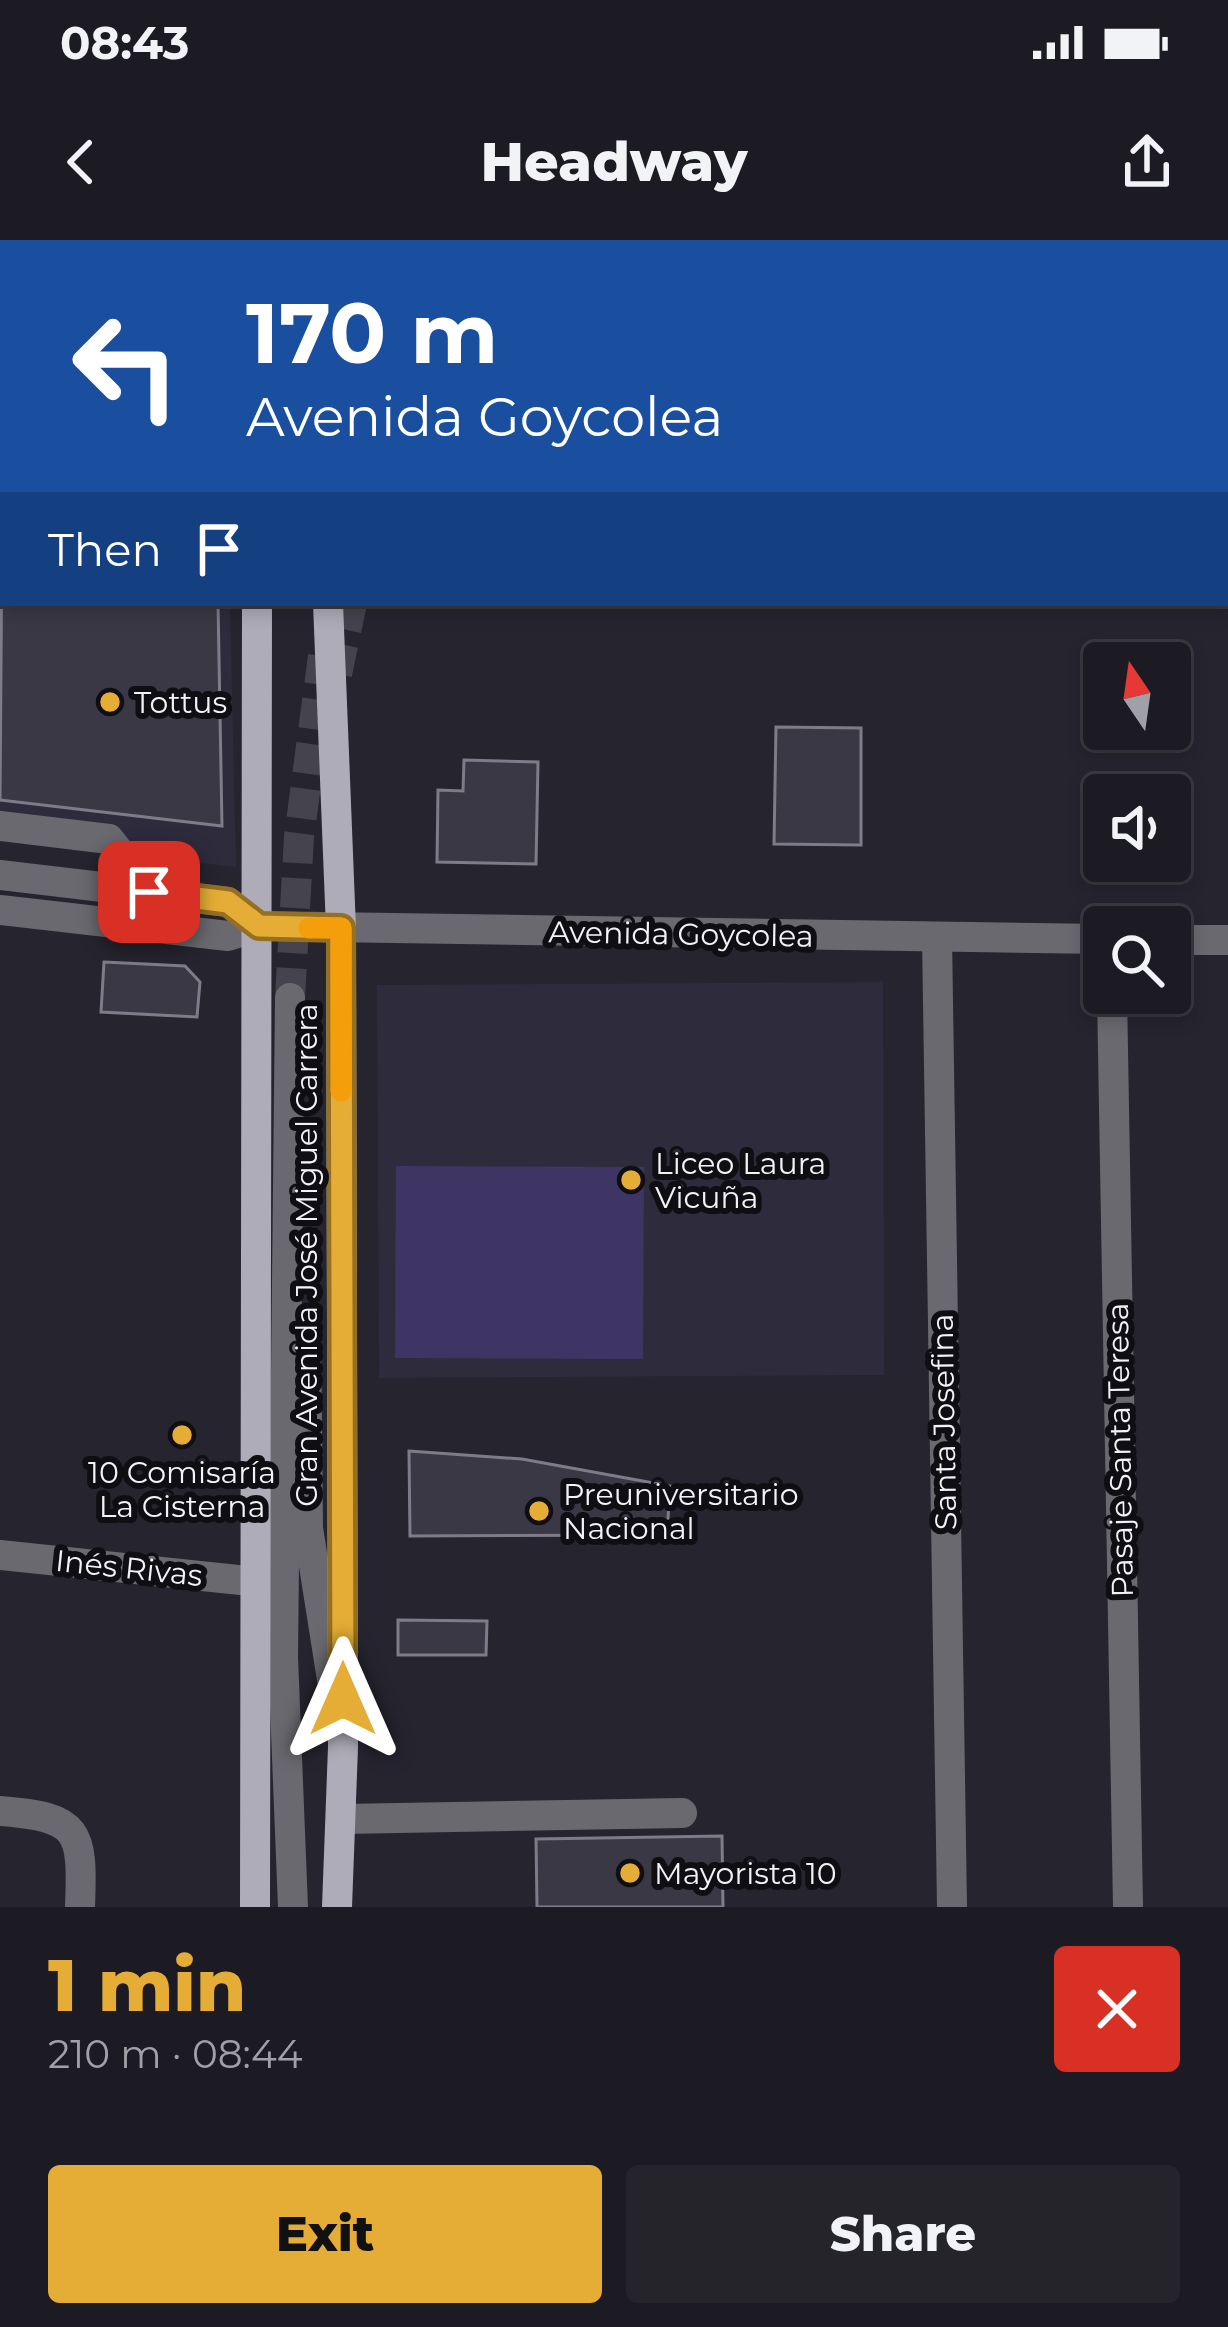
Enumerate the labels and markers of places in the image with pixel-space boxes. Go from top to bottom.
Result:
place label: Tottus [134,684,227,721]
marker: Tottus [97,689,123,715]
pin [98,841,200,943]
place label: Liceo Laura Vicuña [655,1145,826,1216]
marker: Liceo Laura Vicuña [618,1167,644,1193]
marker: 10 Comisaría La Cisterna [169,1422,195,1448]
place label: 10 Comisaría La Cisterna [88,1454,276,1525]
place label: Preuniversitario Nacional [563,1476,798,1547]
marker: Preuniversitario Nacional [526,1498,552,1524]
place label: Mayorista 10 [654,1855,837,1892]
marker: Mayorista 10 [617,1860,643,1886]

